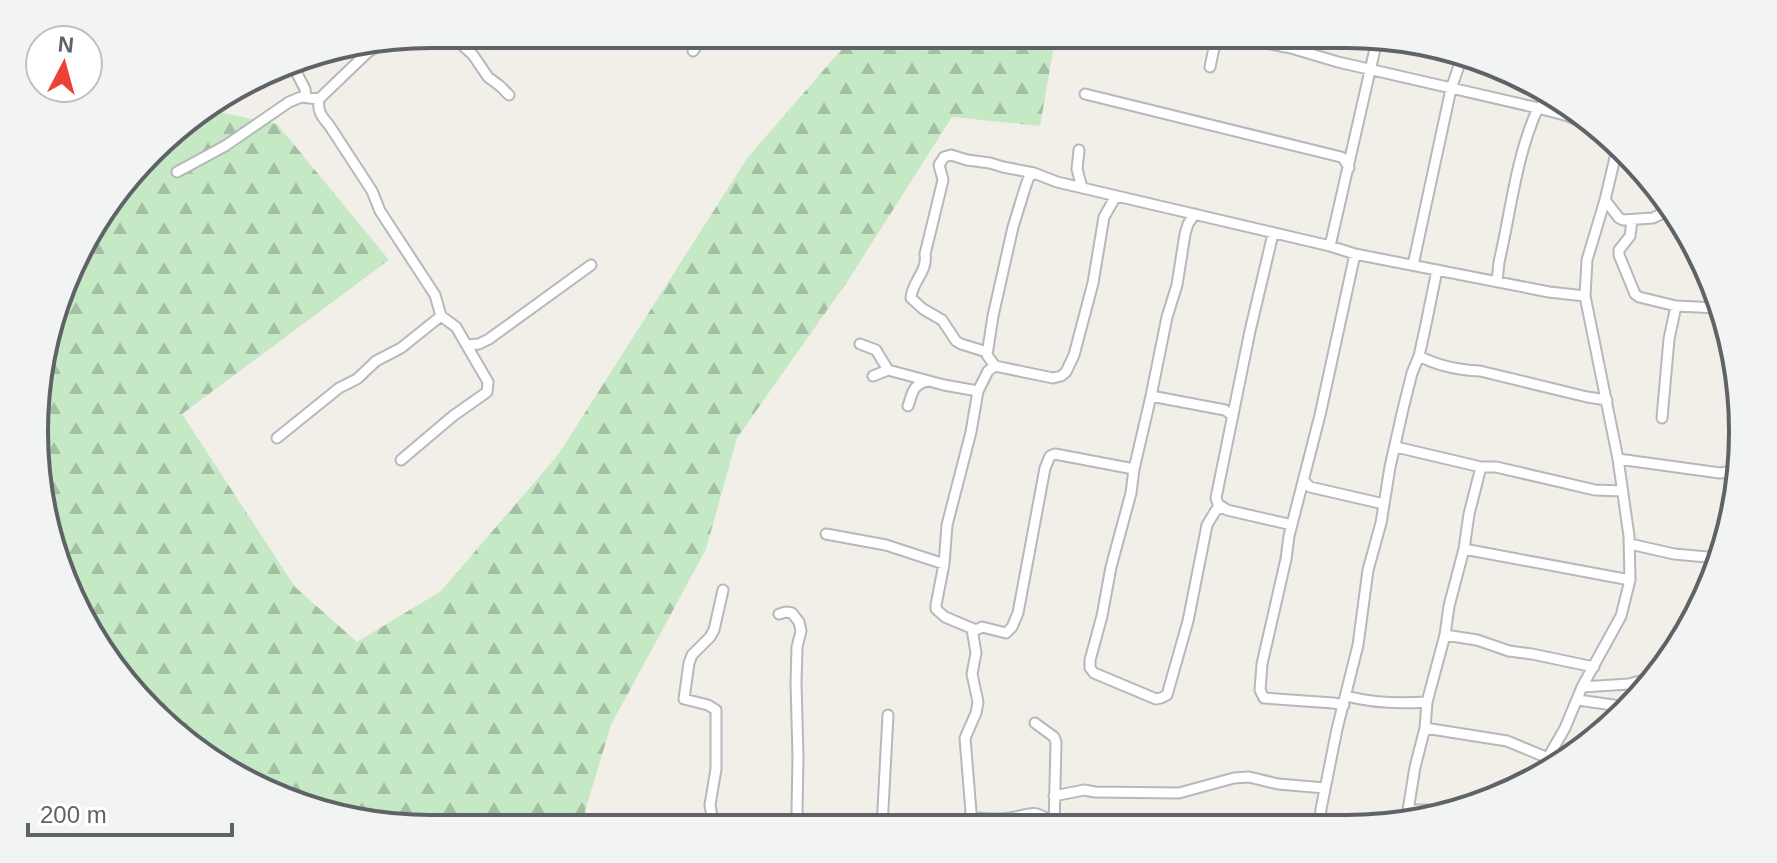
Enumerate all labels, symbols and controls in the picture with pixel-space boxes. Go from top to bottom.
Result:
north arrow [24,24,104,104]
text: N [57,31,75,58]
scale bar [28,787,232,837]
text: 200 m [40,801,107,828]

